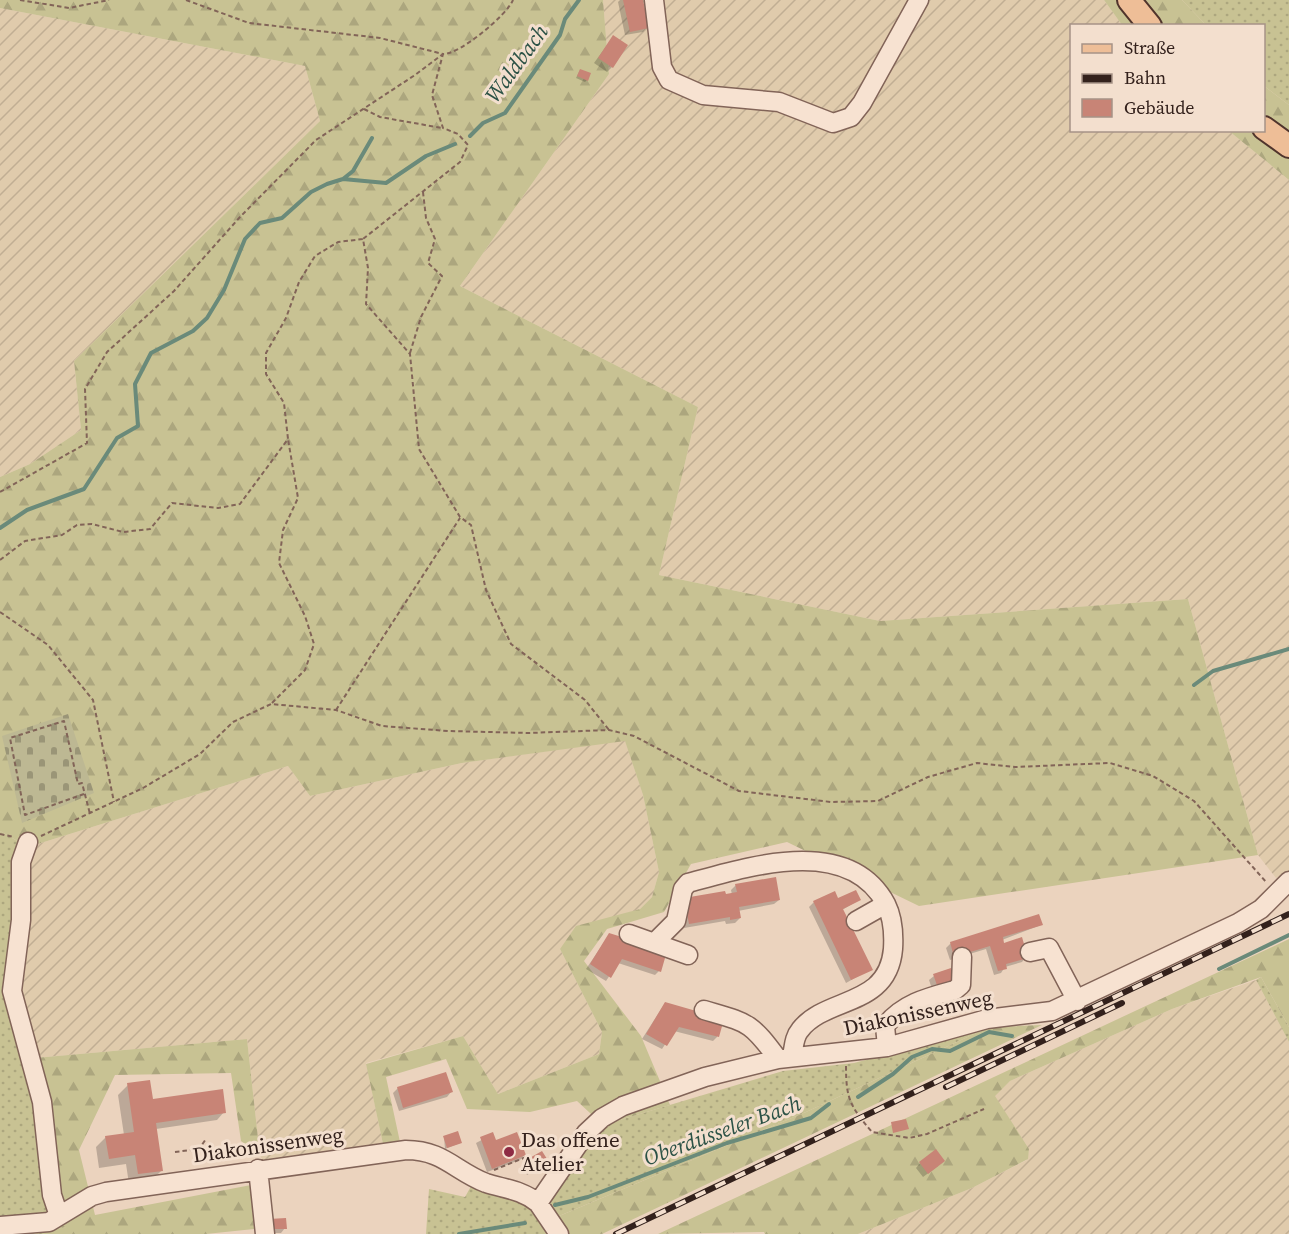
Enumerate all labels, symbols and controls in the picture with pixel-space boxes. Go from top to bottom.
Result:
water label: Waldbach [477,18,555,108]
legend [1070,24,1265,132]
text: Straße [1124,35,1175,60]
text: Bahn [1124,65,1166,90]
text: Gebäude [1124,95,1195,120]
street label: Diakonissenweg [841,983,995,1042]
water label: Oberdüsseler Bach [639,1088,805,1172]
street label: Diakonissenweg [191,1120,345,1169]
place label: Das offene Atelier [521,1125,620,1178]
marker: Das offene Atelier [502,1145,516,1159]

